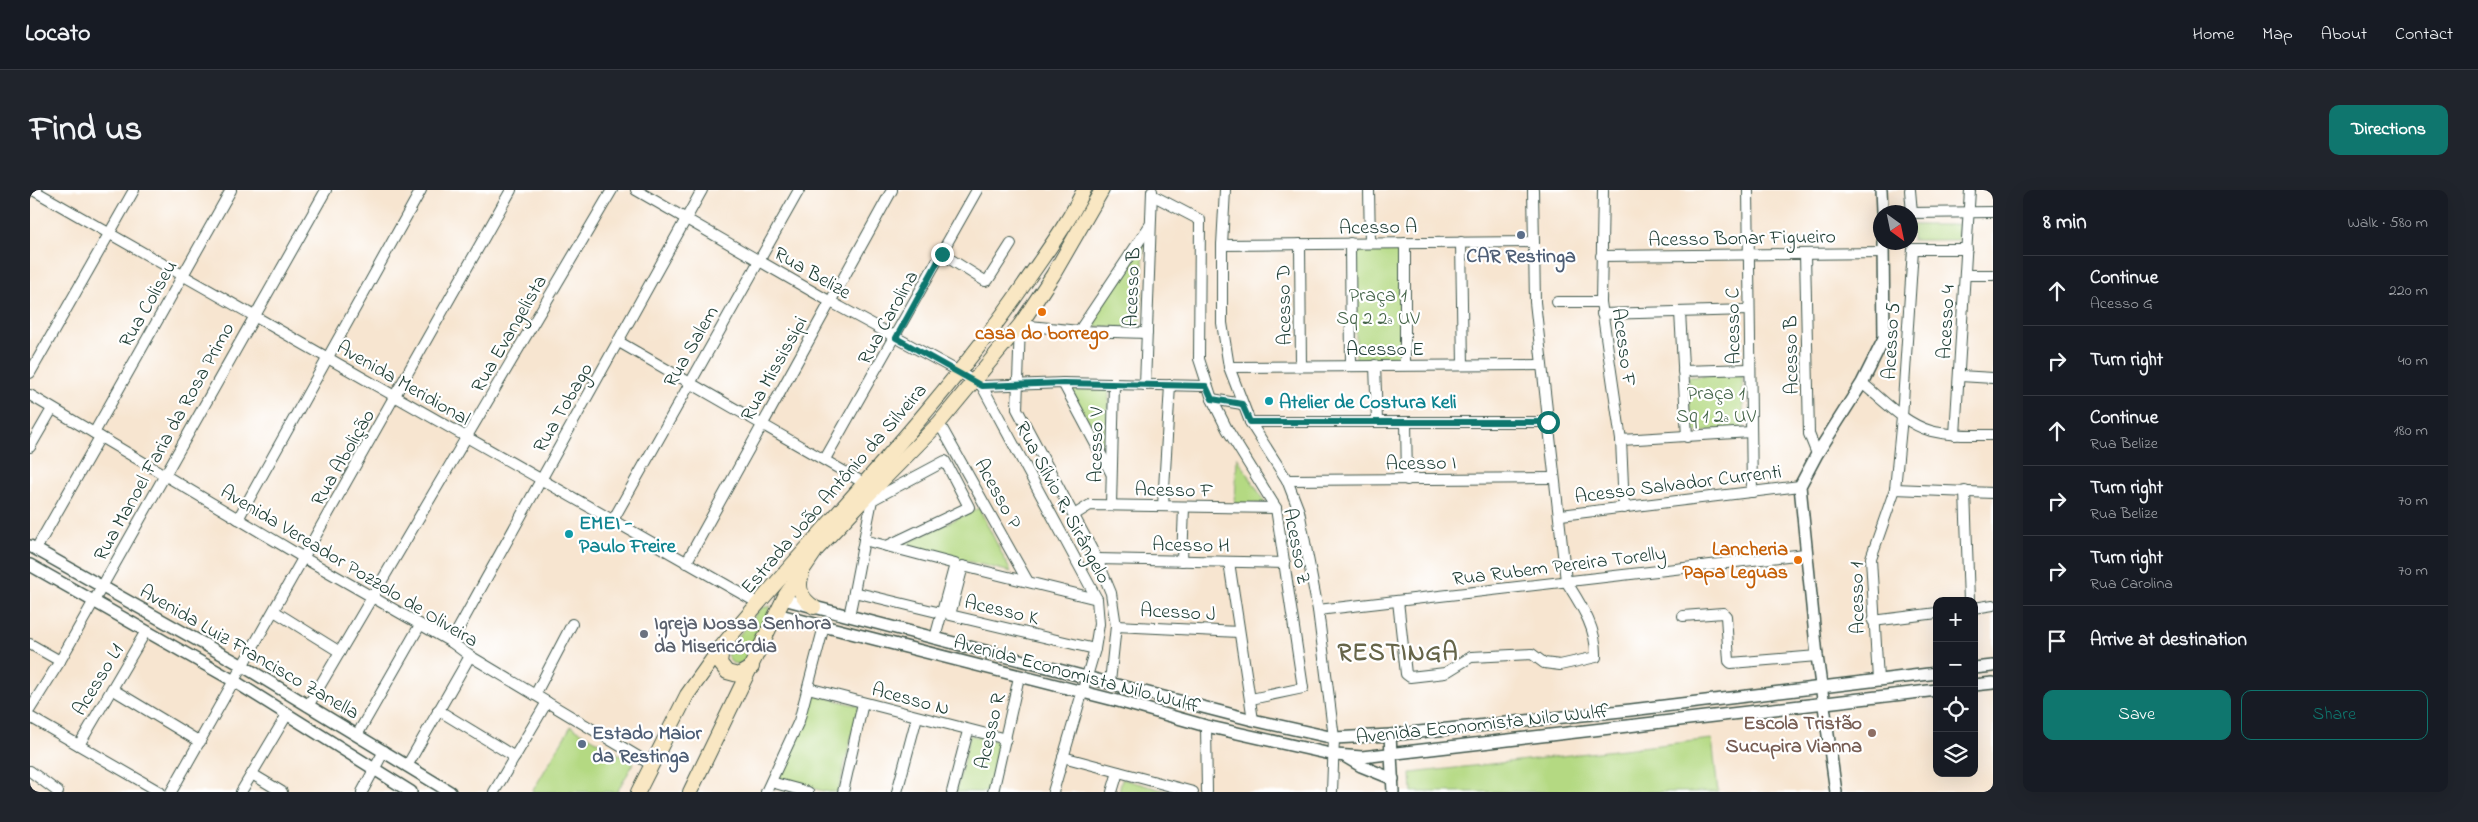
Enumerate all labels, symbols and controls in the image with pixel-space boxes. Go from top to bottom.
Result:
text: Locato [25,17,91,52]
text: Home [2193,22,2234,48]
text: Map [2262,22,2293,48]
text: About [2321,22,2367,48]
text: Contact [2395,22,2453,48]
text: Find us [30,105,142,156]
button: Directions [2329,105,2448,155]
north arrow [1873,205,1918,250]
text: 8 min [2043,208,2087,238]
text: Walk · 580 m [2347,211,2428,235]
street label: Acesso A [1339,213,1417,244]
street label: Acesso Bonar Figueiro [1648,223,1836,257]
marker: CAR Restinga [1515,229,1527,241]
street label: Rua Belize [768,240,856,308]
route end [931,243,954,266]
place label: CAR Restinga [1466,243,1576,273]
street label: Acesso B [1118,247,1149,327]
street label: Rua Coliseu [112,255,186,353]
street label: Acesso D [1270,264,1301,346]
text: Continue [2090,265,2158,292]
street label: Rua Carolina [851,266,927,371]
street label: Rua Evangelista [465,270,556,399]
icon: ahead [2043,277,2071,305]
text: 220 m [2389,279,2428,303]
park label: Praça 1 Sq 2 2ª UV [1336,282,1420,334]
street label: Acesso 4 [1931,284,1964,360]
street label: Acesso C [1719,287,1750,365]
text: Acesso G [2090,292,2153,316]
street label: Rua Salem [657,301,727,393]
street label: Acesso 5 [1876,302,1909,381]
marker: casa do borrego [1036,306,1048,318]
street label: Acesso F [1603,306,1642,388]
street label: Rua Mississipi [734,311,816,427]
street label: Acesso B [1777,315,1808,395]
street label: Rua Manoel Faria da Rosa Primo [87,318,243,567]
place label: casa do borrego [975,320,1109,350]
street label: Avenida Meridional [330,334,475,434]
street label: Acesso E [1346,336,1424,365]
icon: right [2043,347,2071,375]
text: Turn right [2090,347,2163,374]
text: 40 m [2398,349,2428,373]
street label: Rua Tobago [527,358,602,459]
street label: Estrada João Antônio da Silveira [735,378,935,602]
park label: Praça 1 Sq 1 2ª UV [1676,380,1756,432]
place label: Atelier de Costura Keli [1279,389,1457,418]
marker: Atelier de Costura Keli [1263,395,1275,407]
street label: Rua Abolição [305,405,384,512]
text: Continue [2090,405,2158,432]
street label: Acesso V [1082,407,1113,483]
route start [1537,411,1560,434]
street label: Rua Sílvio R. Sirângelo [1006,417,1117,590]
icon: ahead [2043,417,2071,445]
text: 180 m [2394,419,2428,443]
text: Rua Belize [2090,432,2158,456]
street label: Acesso I [1385,449,1457,480]
street label: Acesso P [966,454,1028,535]
street label: Acesso Salvador Currenti [1573,458,1783,513]
text: Turn right [2090,475,2163,502]
street label: Acesso F [1134,476,1214,507]
street label: Avenida Vereador Pozzolo de Oliveira [214,478,483,656]
icon: right [2043,487,2071,515]
text: 70 m [2398,489,2428,513]
text: Rua Belize [2090,502,2158,526]
street label: Acesso Z [1274,506,1317,587]
place label: EMEI - Paulo Freire [579,510,677,562]
marker: EMEI - Paulo Freire [563,528,575,540]
street label: Acesso H [1152,531,1230,562]
place label: Lancheria Papa Leguas [1682,536,1788,589]
street label: Rua Rubem Pereira Torelly [1451,540,1668,595]
text: Turn right [2090,545,2163,572]
marker: Lancheria Papa Leguas [1792,554,1804,566]
icon: right [2043,557,2071,585]
text: 70 m [2398,559,2428,583]
street label: Acesso 1 [1843,562,1874,634]
text: Rua Carolina [2090,572,2173,596]
street label: Avenida Luiz Francisco Zanella [133,578,364,728]
street label: Acesso K [961,589,1042,634]
street label: Acesso J [1139,597,1216,630]
map controls [1933,597,1978,777]
button: + [1933,597,1978,642]
place label: Igreja Nossa Senhora da Misericórdia [654,610,831,662]
icon: arrive [2043,627,2071,655]
text: Arrive at destination [2090,627,2247,654]
marker: Igreja Nossa Senhora da Misericórdia [638,628,650,640]
street label: Avenida Economista Nilo Wulff [950,629,1203,722]
district label: RESTINGA [1337,636,1459,672]
street label: Acesso L1 [66,639,132,722]
button: − [1933,642,1978,687]
street label: Acesso N [868,676,952,725]
button: locate [1933,687,1978,732]
street label: Acesso R [969,690,1014,772]
button: Save [2043,690,2231,740]
button: Share [2241,690,2428,740]
street label: Avenida Economista Nilo Wulff [1354,698,1611,753]
place label: Escola Tristão Sucupira Vianna [1726,710,1862,762]
place label: Estado Maior da Restinga [592,720,702,773]
marker: Escola Tristão Sucupira Vianna [1866,727,1878,739]
button: layers [1933,732,1978,777]
marker: Estado Maior da Restinga [576,738,588,750]

